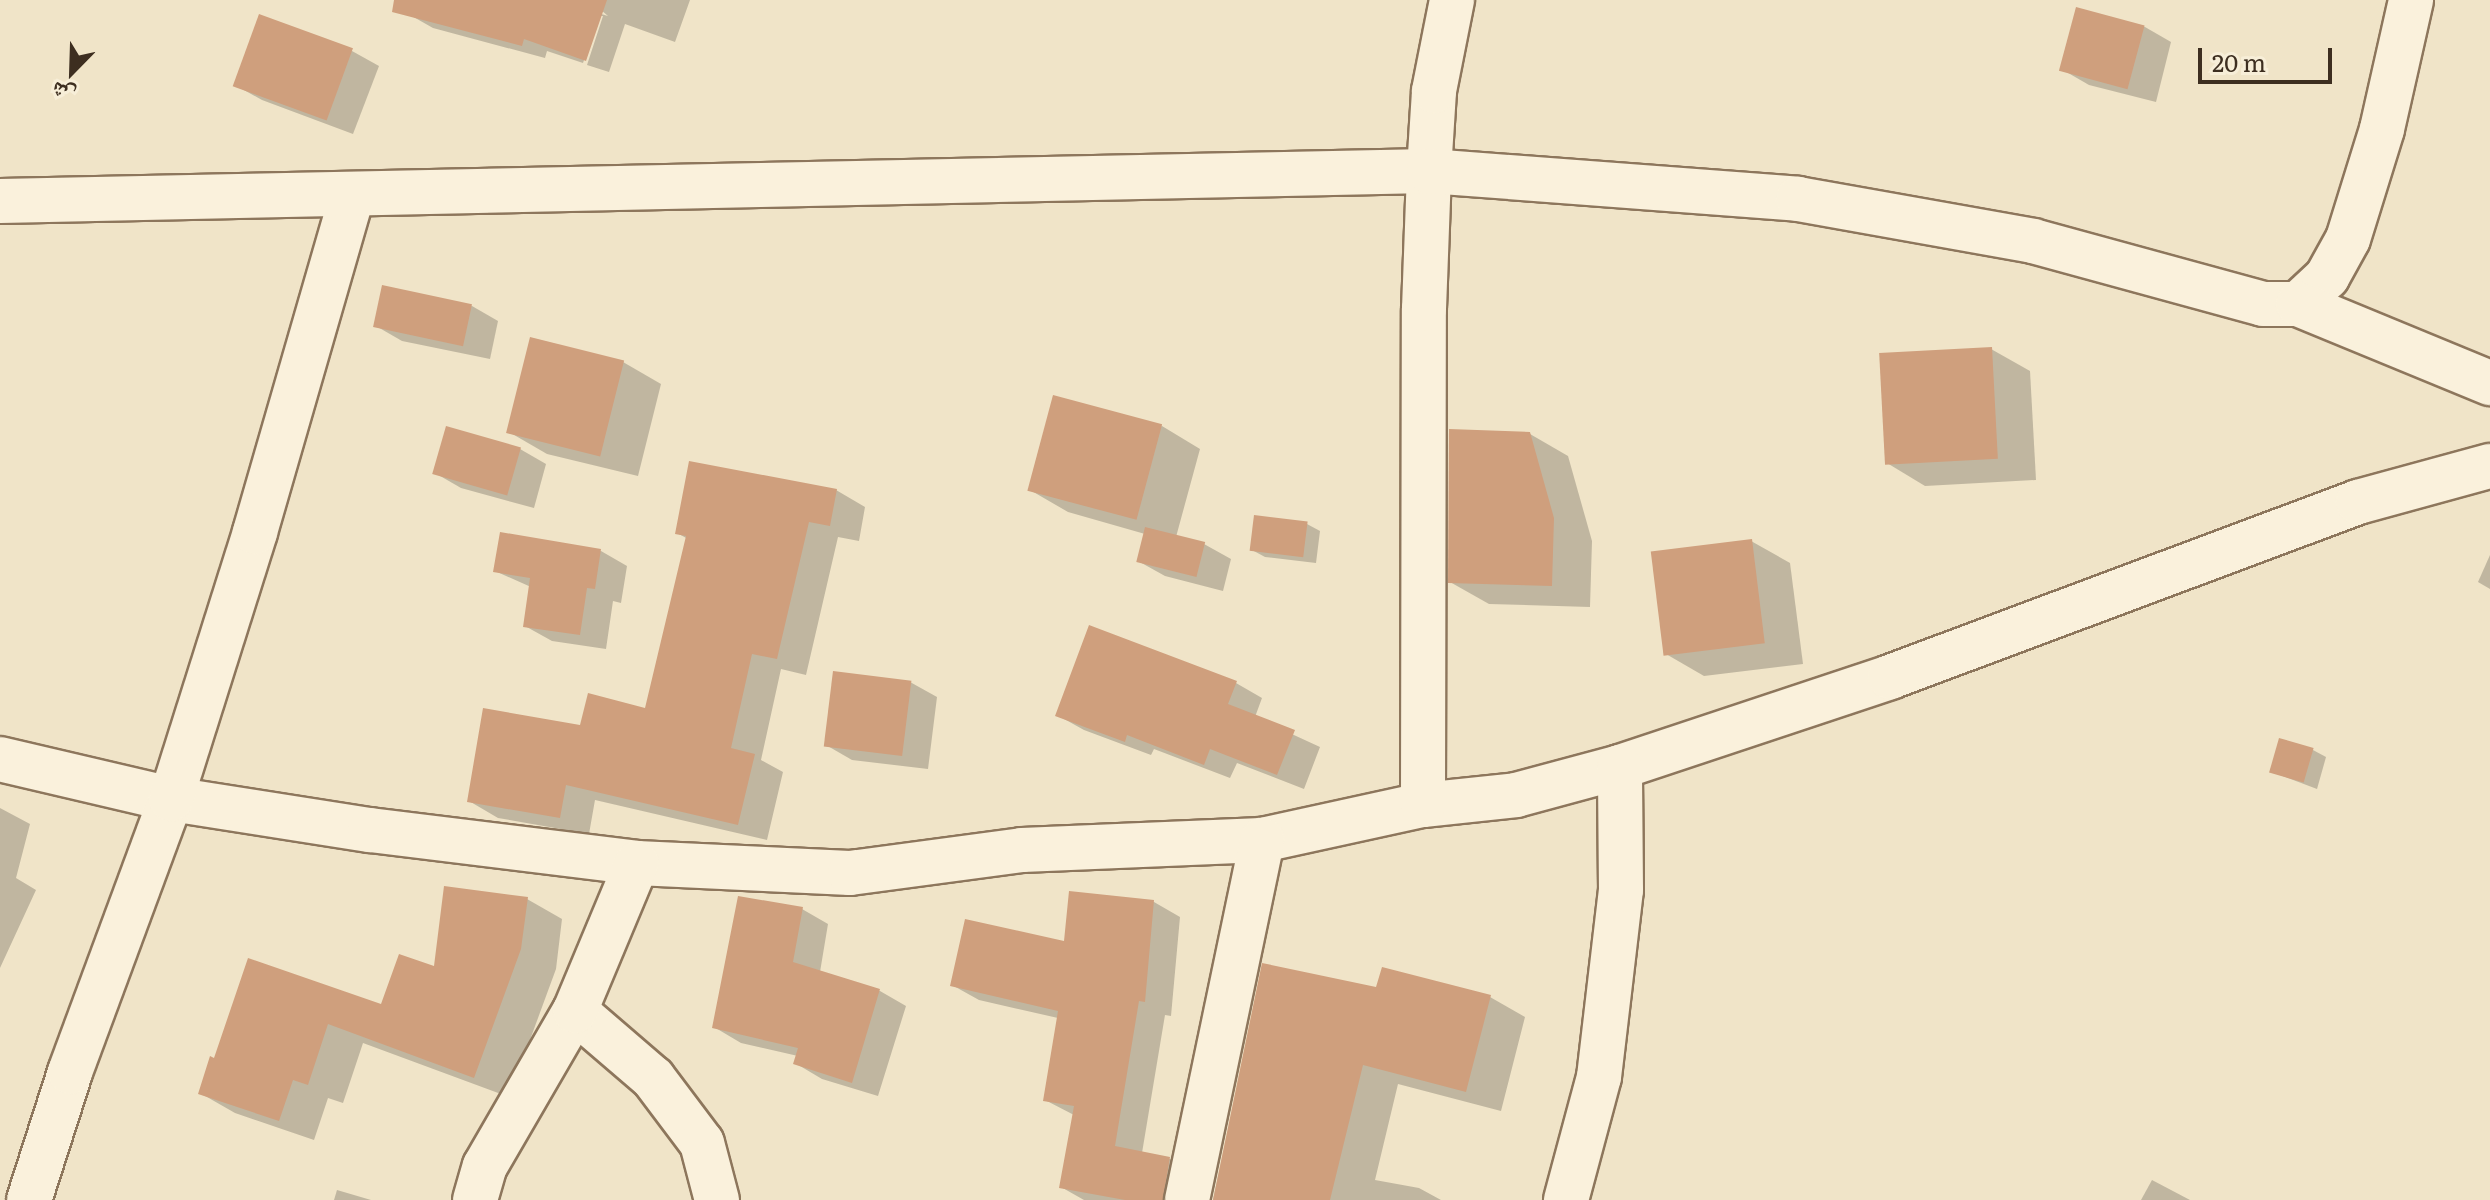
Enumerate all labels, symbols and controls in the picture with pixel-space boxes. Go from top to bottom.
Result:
north arrow [32,32,112,112]
scale bar [2202,32,2336,82]
text: 20 m [2212,44,2266,79]
text: ش [45,75,80,114]

